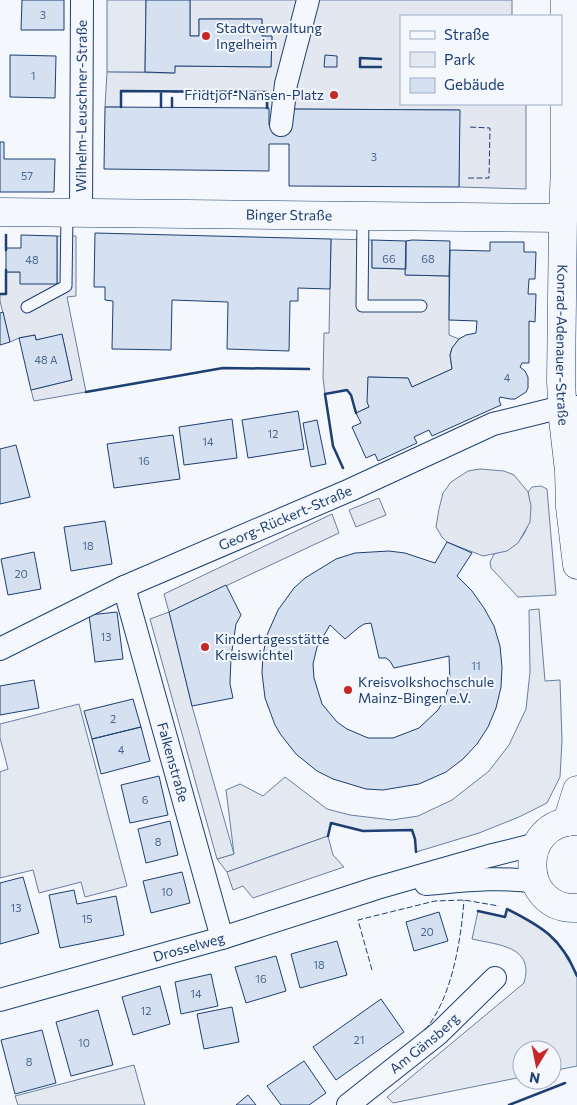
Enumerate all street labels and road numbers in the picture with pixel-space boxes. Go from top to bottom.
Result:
street label: Wilhelm-Leuschner-Straße [72,20,90,192]
street label: Binger Straße [246,206,332,224]
street label: Konrad-Adenauer-Straße [553,264,573,426]
street label: Georg-Rückert-Straße [216,481,354,553]
street label: Falkenstraße [154,720,193,804]
street label: Drosselweg [151,929,227,965]
street label: Am Gänsberg [386,1009,462,1077]

